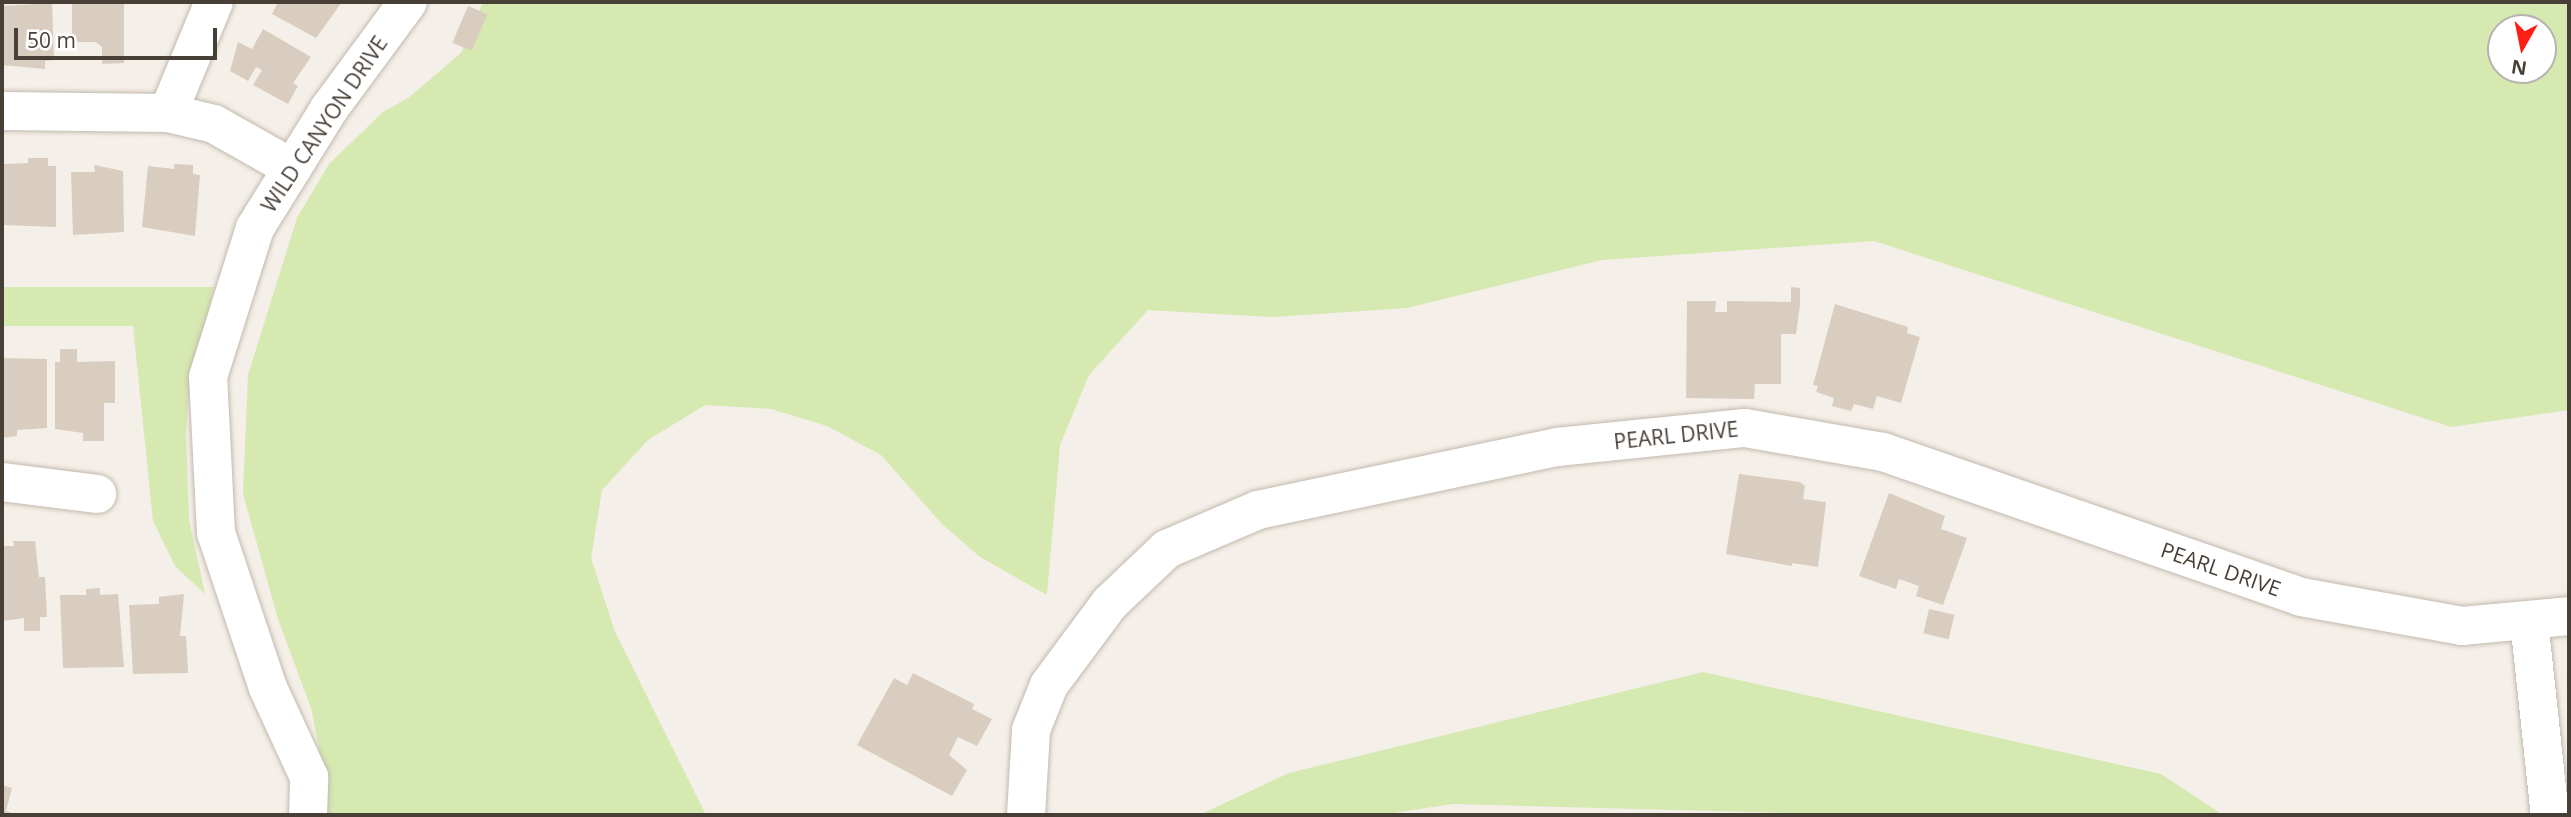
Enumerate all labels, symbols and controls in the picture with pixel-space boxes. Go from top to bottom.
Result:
scale bar [18,14,220,58]
north arrow [2487,14,2557,84]
text: 50 m [27,26,76,54]
street label: WILD CANYON DRIVE [256,31,392,217]
text: N [2509,54,2529,82]
street label: PEARL DRIVE [1612,416,1740,454]
street label: PEARL DRIVE [2158,537,2284,601]

